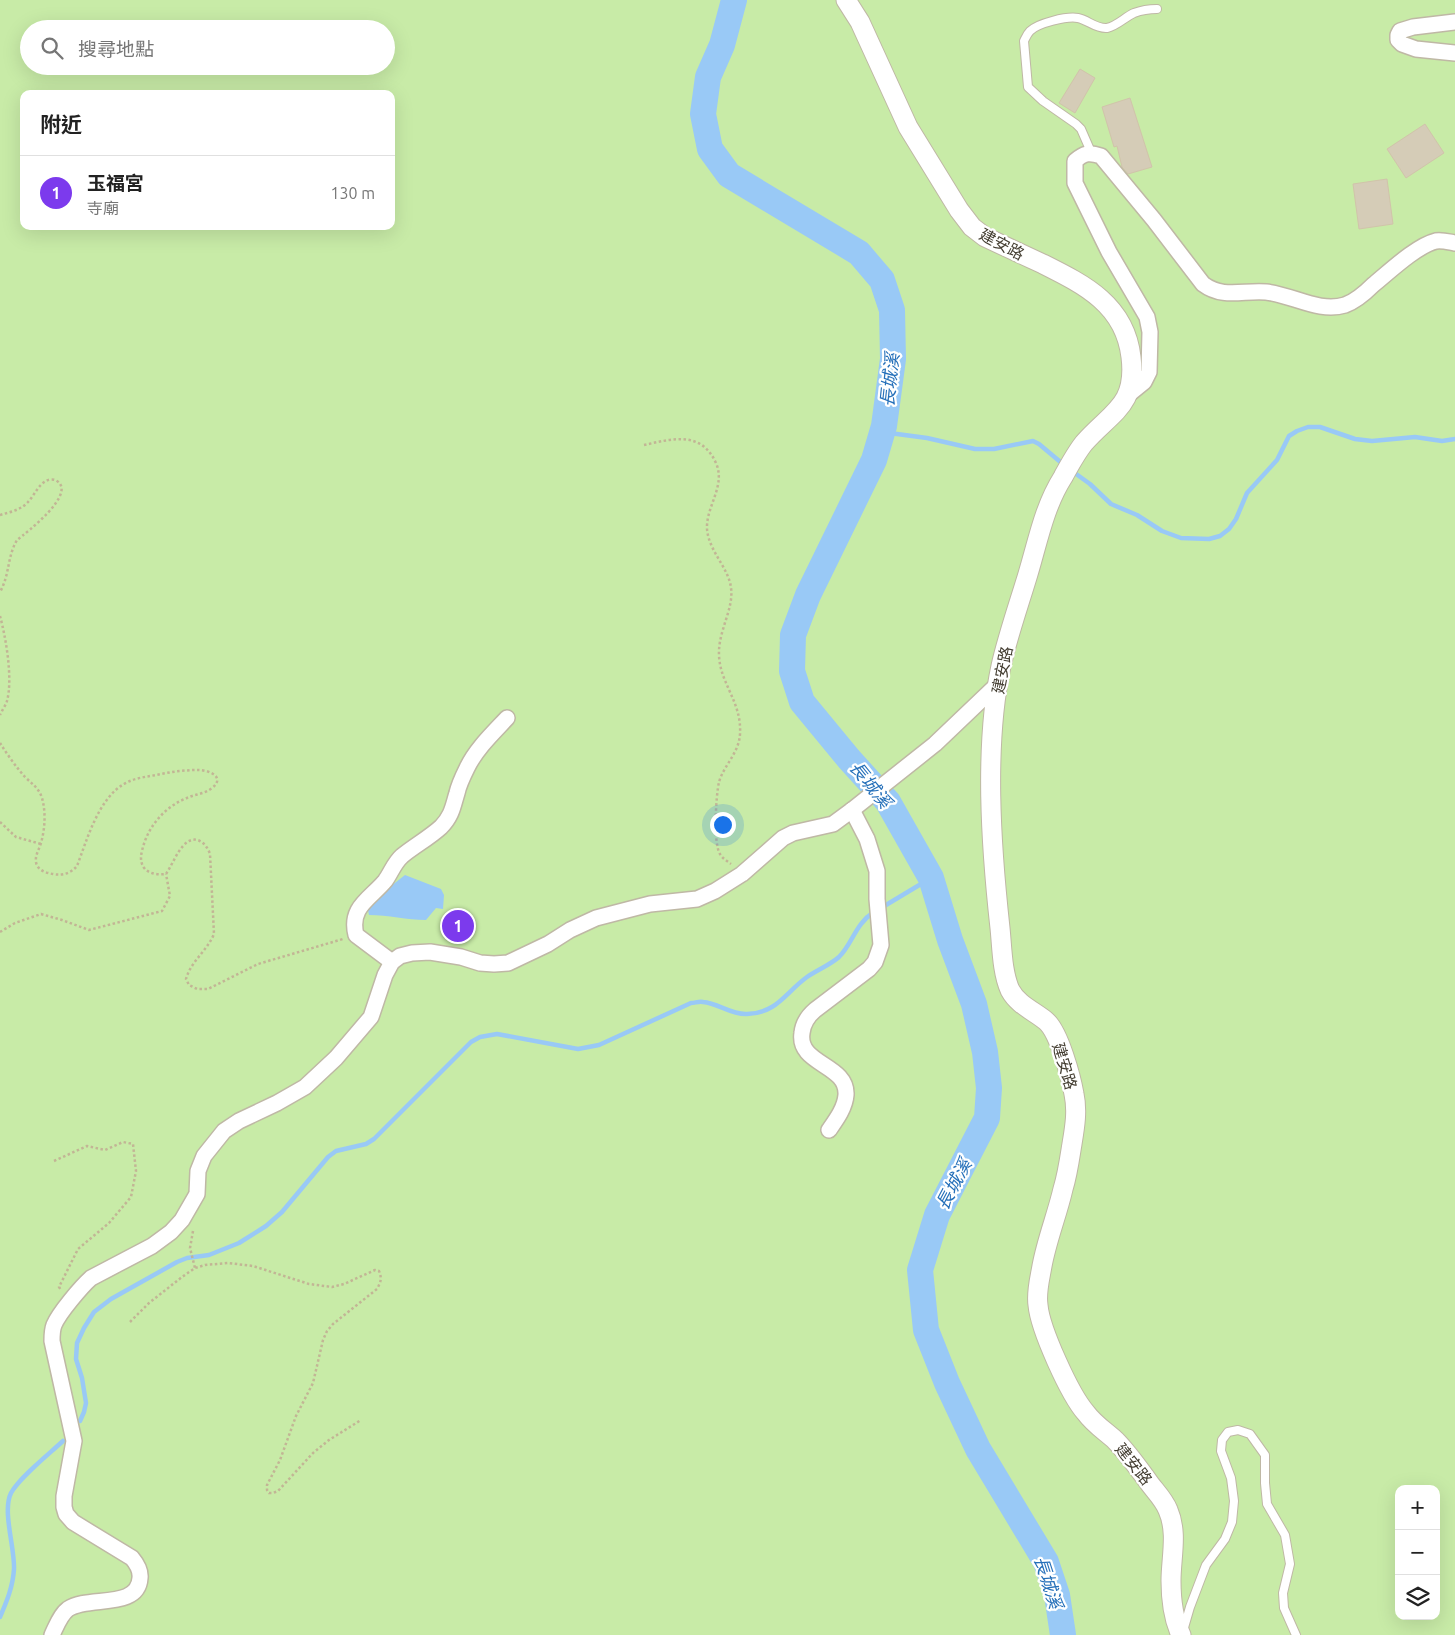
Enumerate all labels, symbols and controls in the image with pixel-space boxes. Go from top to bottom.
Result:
search box [20,20,395,75]
icon: search [38,34,66,62]
text: 搜尋地點 [78,38,154,60]
text: 附近 [40,112,82,136]
text: 玉福宮 [87,172,144,194]
text: 1 [51,184,61,202]
text: 130 m [330,184,375,202]
text: 寺廟 [87,199,119,217]
street label: 建安路 [977,225,1027,263]
water label: 長城溪 [876,349,902,408]
street label: 建安路 [989,645,1015,695]
water label: 長城溪 [846,757,898,814]
your location [710,812,736,838]
pin: 1 [442,907,474,945]
street label: 建安路 [1049,1040,1081,1092]
water label: 長城溪 [931,1153,976,1213]
street label: 建安路 [1112,1440,1156,1488]
map controls [1395,1485,1440,1620]
button: + [1395,1485,1440,1530]
button: − [1395,1530,1440,1575]
water label: 長城溪 [1031,1553,1068,1614]
button: layers [1395,1575,1440,1620]

